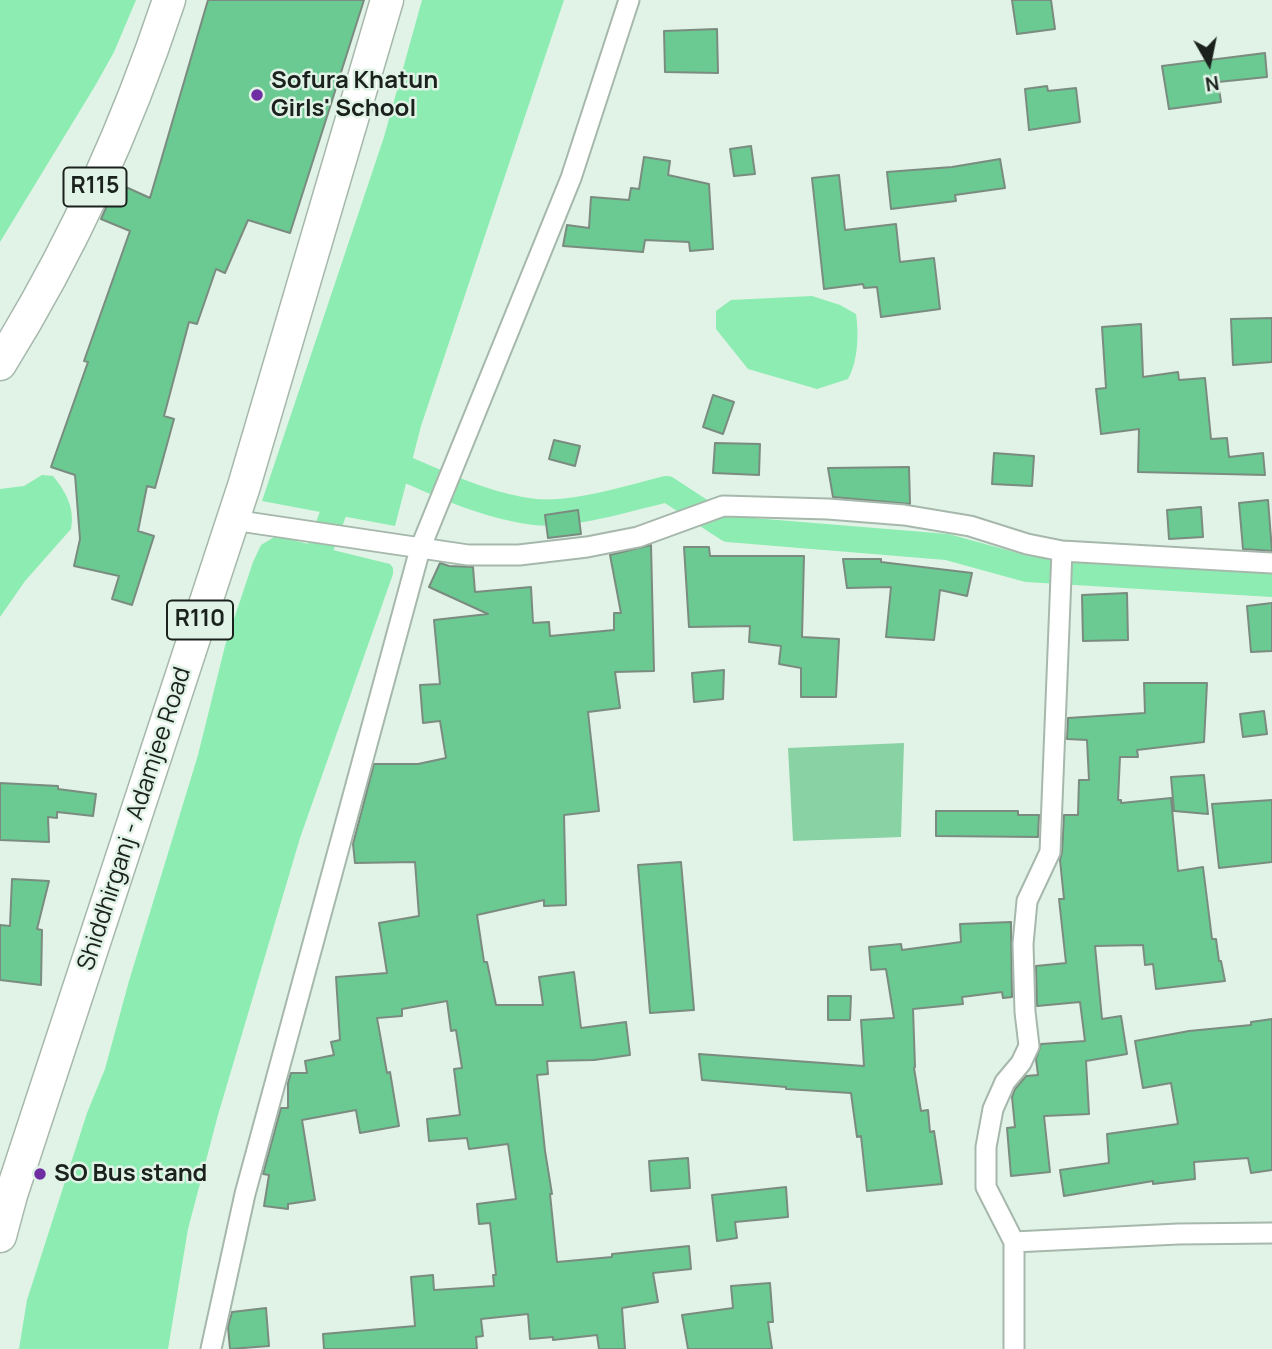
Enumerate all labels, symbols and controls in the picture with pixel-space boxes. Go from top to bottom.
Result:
north arrow [1174,28,1244,98]
place label: Sofura Khatun Girls' School [271,67,438,123]
text: N [1204,70,1221,98]
marker: Sofura Khatun Girls' School [249,87,265,103]
road number: R115 [64,168,126,206]
road number: R110 [167,600,233,640]
street label: Shiddhirganj - Adamjee Road [72,664,198,974]
place label: SO Bus stand [54,1160,207,1188]
marker: SO Bus stand [32,1166,48,1182]

